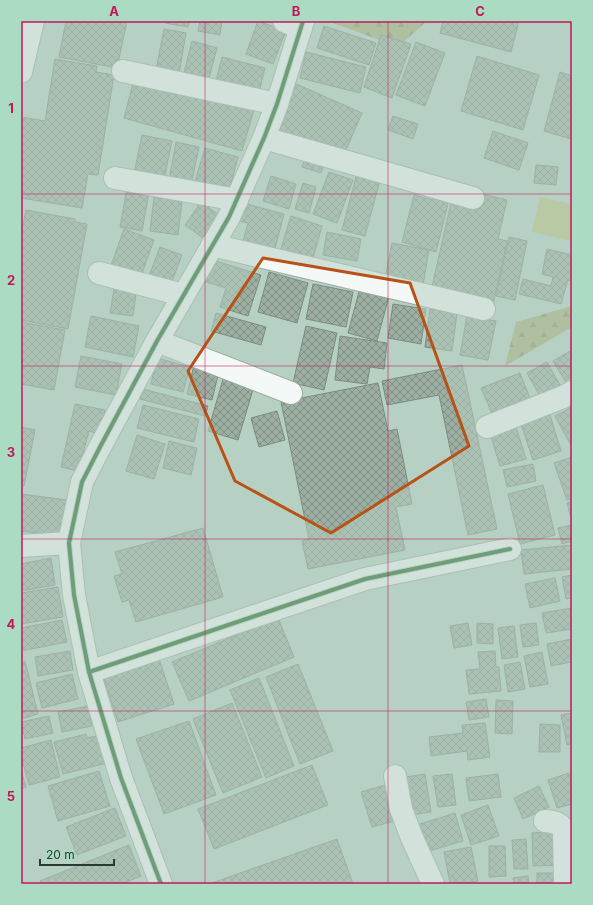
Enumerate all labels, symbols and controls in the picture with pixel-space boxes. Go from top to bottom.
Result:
text: A [109,3,119,19]
text: B [292,3,301,19]
text: C [475,3,485,19]
text: 1 [8,100,14,116]
text: 2 [7,272,15,288]
text: 3 [7,444,15,460]
text: 4 [7,616,16,632]
text: 5 [7,788,15,804]
scale bar [40,841,114,867]
text: 20 m [46,847,75,862]

